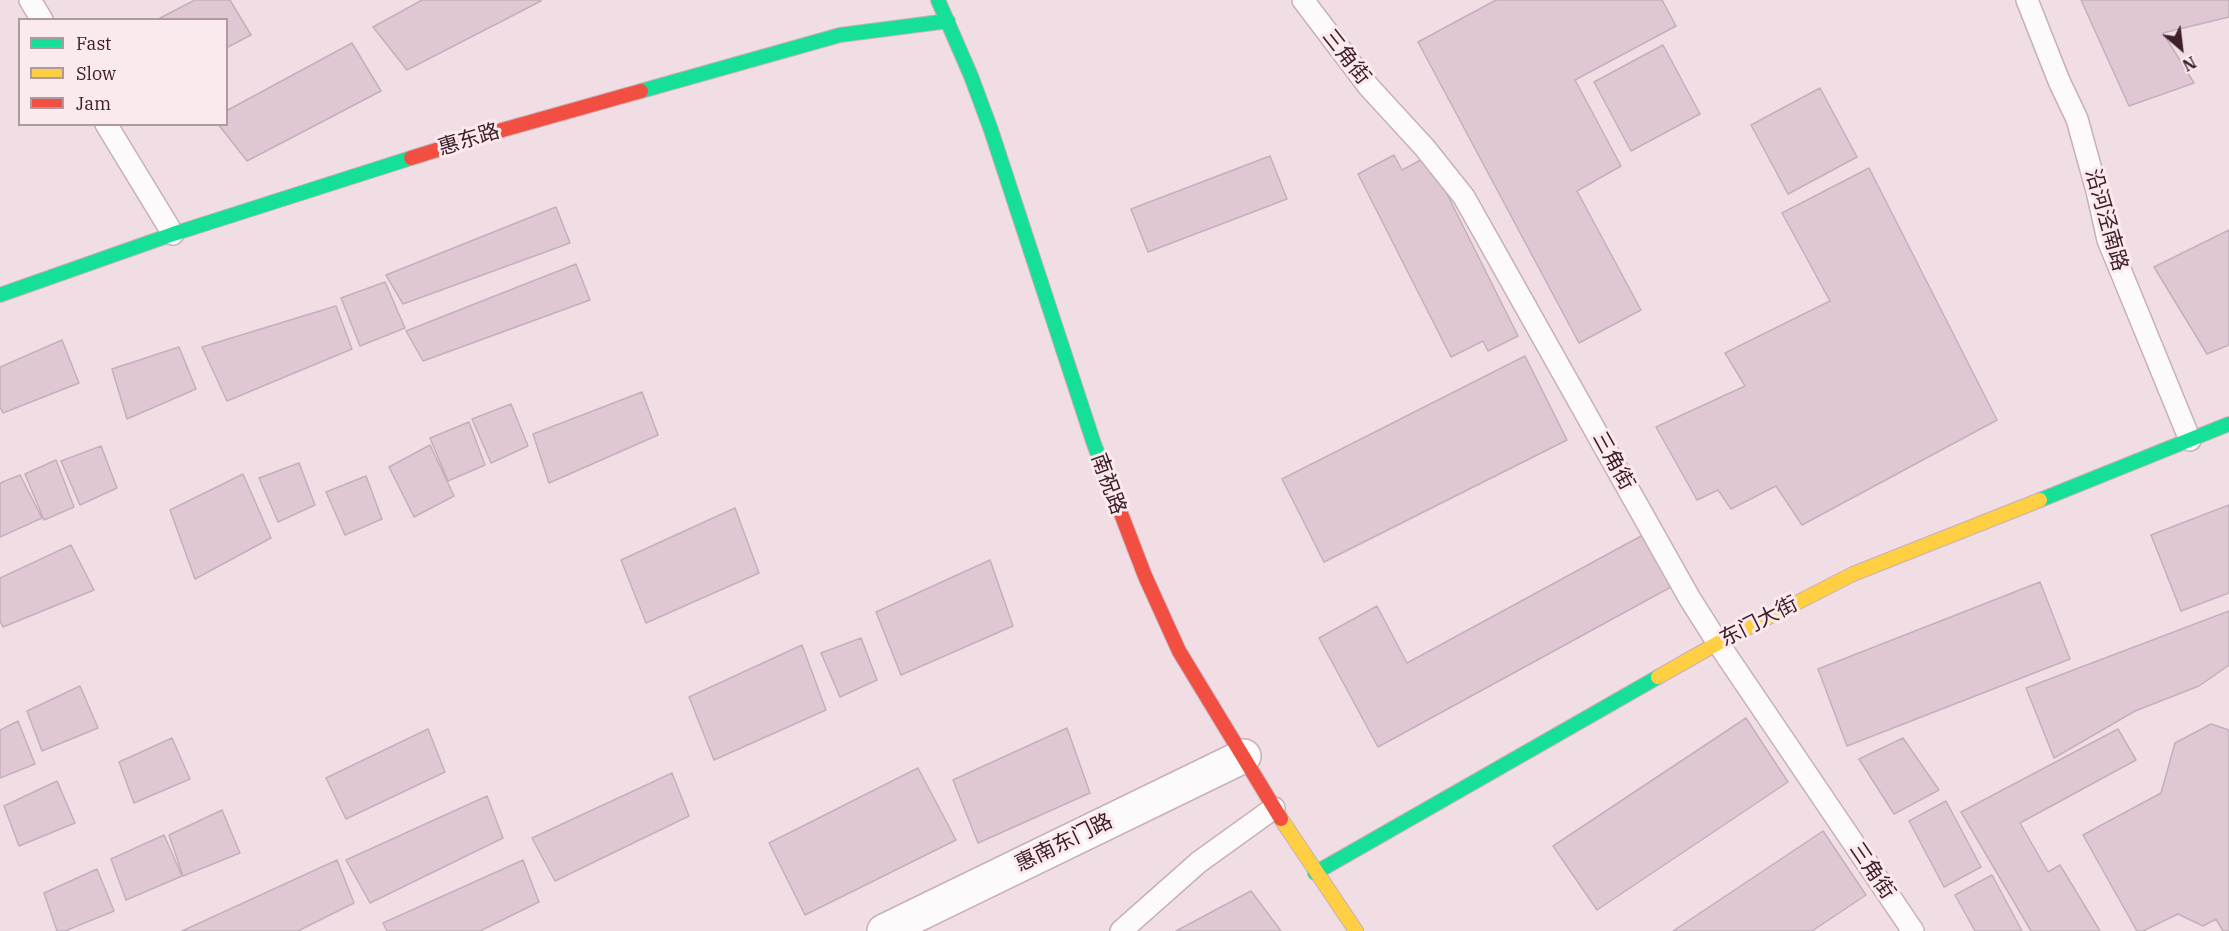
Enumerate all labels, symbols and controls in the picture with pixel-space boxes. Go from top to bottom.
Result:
legend [18,18,228,126]
north arrow [2151,18,2211,78]
street label: 三角街 [1317,24,1375,90]
text: Fast [76,32,111,55]
text: N [2179,52,2200,76]
text: Slow [76,62,116,85]
text: Jam [76,92,111,115]
street label: 惠东路 [435,119,503,161]
street label: 沿河泾南路 [2079,166,2133,274]
street label: 三角街 [1587,427,1639,495]
street label: 南祝路 [1085,450,1131,518]
street label: 东门大街 [1716,592,1802,652]
street label: 惠南东门路 [1011,809,1117,877]
street label: 三角街 [1844,838,1900,904]

